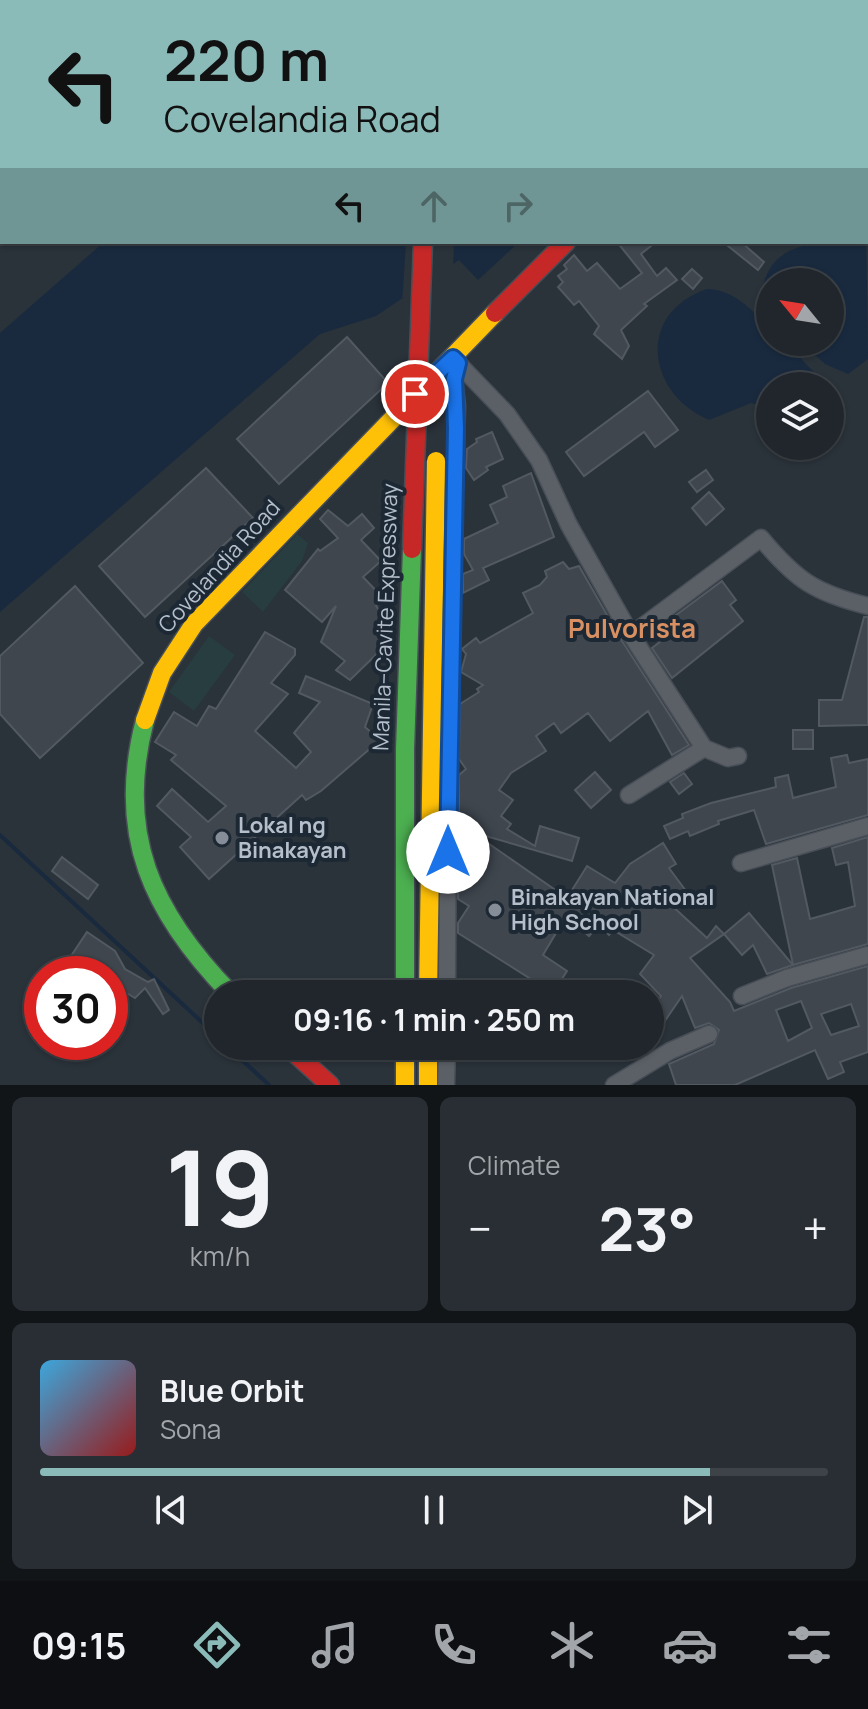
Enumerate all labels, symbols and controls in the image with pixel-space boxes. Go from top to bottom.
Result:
text: 220 m [164,21,329,98]
icon: left [32,32,136,136]
text: Covelandia Road [164,94,441,143]
icon: left [328,184,372,228]
icon: ahead [412,184,456,228]
icon: right [496,184,540,228]
north arrow [756,268,844,356]
map controls [756,268,844,460]
pin [381,360,449,428]
icon: arrive [393,372,437,416]
button: layers [756,372,844,460]
street label: Manila–Cavite Expressway [365,482,405,751]
street label: Covelandia Road [151,493,287,639]
district label: Pulvorista [568,610,696,646]
place label: Lokal ng Binakayan [238,810,347,865]
position arrow [406,810,490,894]
marker: Lokal ng Binakayan [213,829,231,847]
place label: Binakayan National High School [511,882,714,937]
marker: Binakayan National High School [486,901,504,919]
speed limit sign: 30 [24,956,128,1060]
text: 09:16 · 1 min · 250 m [293,999,575,1040]
text: 19 [165,1115,275,1257]
text: Climate [468,1147,560,1183]
text: 23° [598,1187,696,1269]
text: − [468,1198,492,1258]
text: + [803,1198,828,1258]
text: km/h [190,1238,250,1274]
text: Blue Orbit [160,1370,305,1411]
text: Sona [160,1411,221,1447]
icon: previous [149,1488,193,1532]
icon: pause [412,1488,456,1532]
icon: next [675,1488,719,1532]
icon: directions [189,1617,245,1673]
icon: music [307,1617,363,1673]
icon: phone [426,1617,482,1673]
icon: climate [544,1617,600,1673]
icon: car [662,1617,718,1673]
icon: filters [781,1617,837,1673]
text: 09:15 [31,1621,126,1670]

